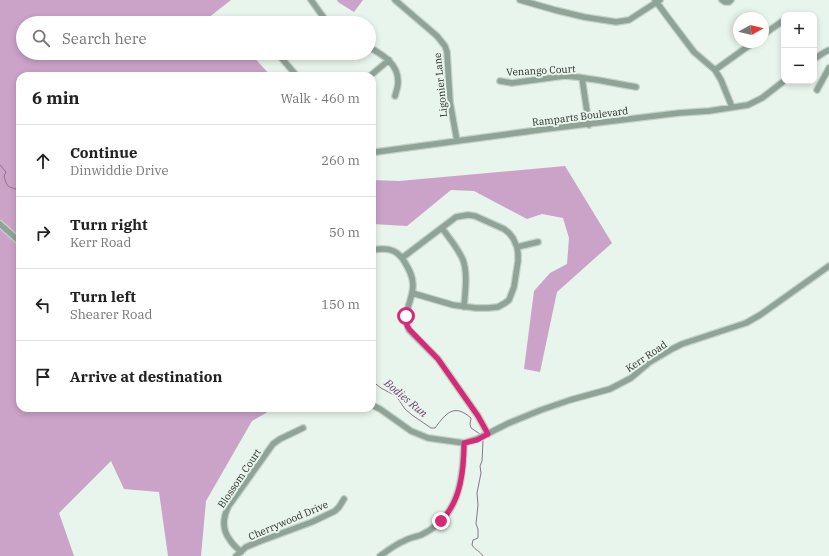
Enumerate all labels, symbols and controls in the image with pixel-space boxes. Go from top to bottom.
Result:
north arrow [733,12,769,48]
map controls [781,12,817,84]
button: + [781,12,817,48]
search box [16,16,376,60]
icon: search [30,27,52,49]
text: Search here [62,29,147,48]
button: − [781,48,817,84]
street label: Ligonier Lane [431,52,450,118]
street label: Venango Court [506,62,576,79]
text: 6 min [32,87,80,109]
text: Walk · 460 m [281,90,360,107]
street label: Ramparts Boulevard [531,104,629,129]
text: Continue [70,143,137,162]
icon: ahead [32,150,54,172]
text: 260 m [321,152,360,169]
text: Dinwiddie Drive [70,162,168,179]
text: Turn right [70,215,148,234]
icon: right [32,222,54,244]
text: 50 m [329,224,360,241]
text: Kerr Road [70,234,131,251]
text: Turn left [70,287,136,306]
icon: left [32,294,54,316]
text: 150 m [321,296,360,313]
text: Shearer Road [70,306,152,323]
route start [397,307,415,325]
street label: Kerr Road [623,338,669,375]
icon: arrive [32,366,54,388]
text: Arrive at destination [70,367,222,386]
water label: Bodies Run [381,375,431,421]
street label: Blossom Court [215,446,264,510]
street label: Cherrywood Drive [246,498,330,543]
route end [432,512,450,530]

